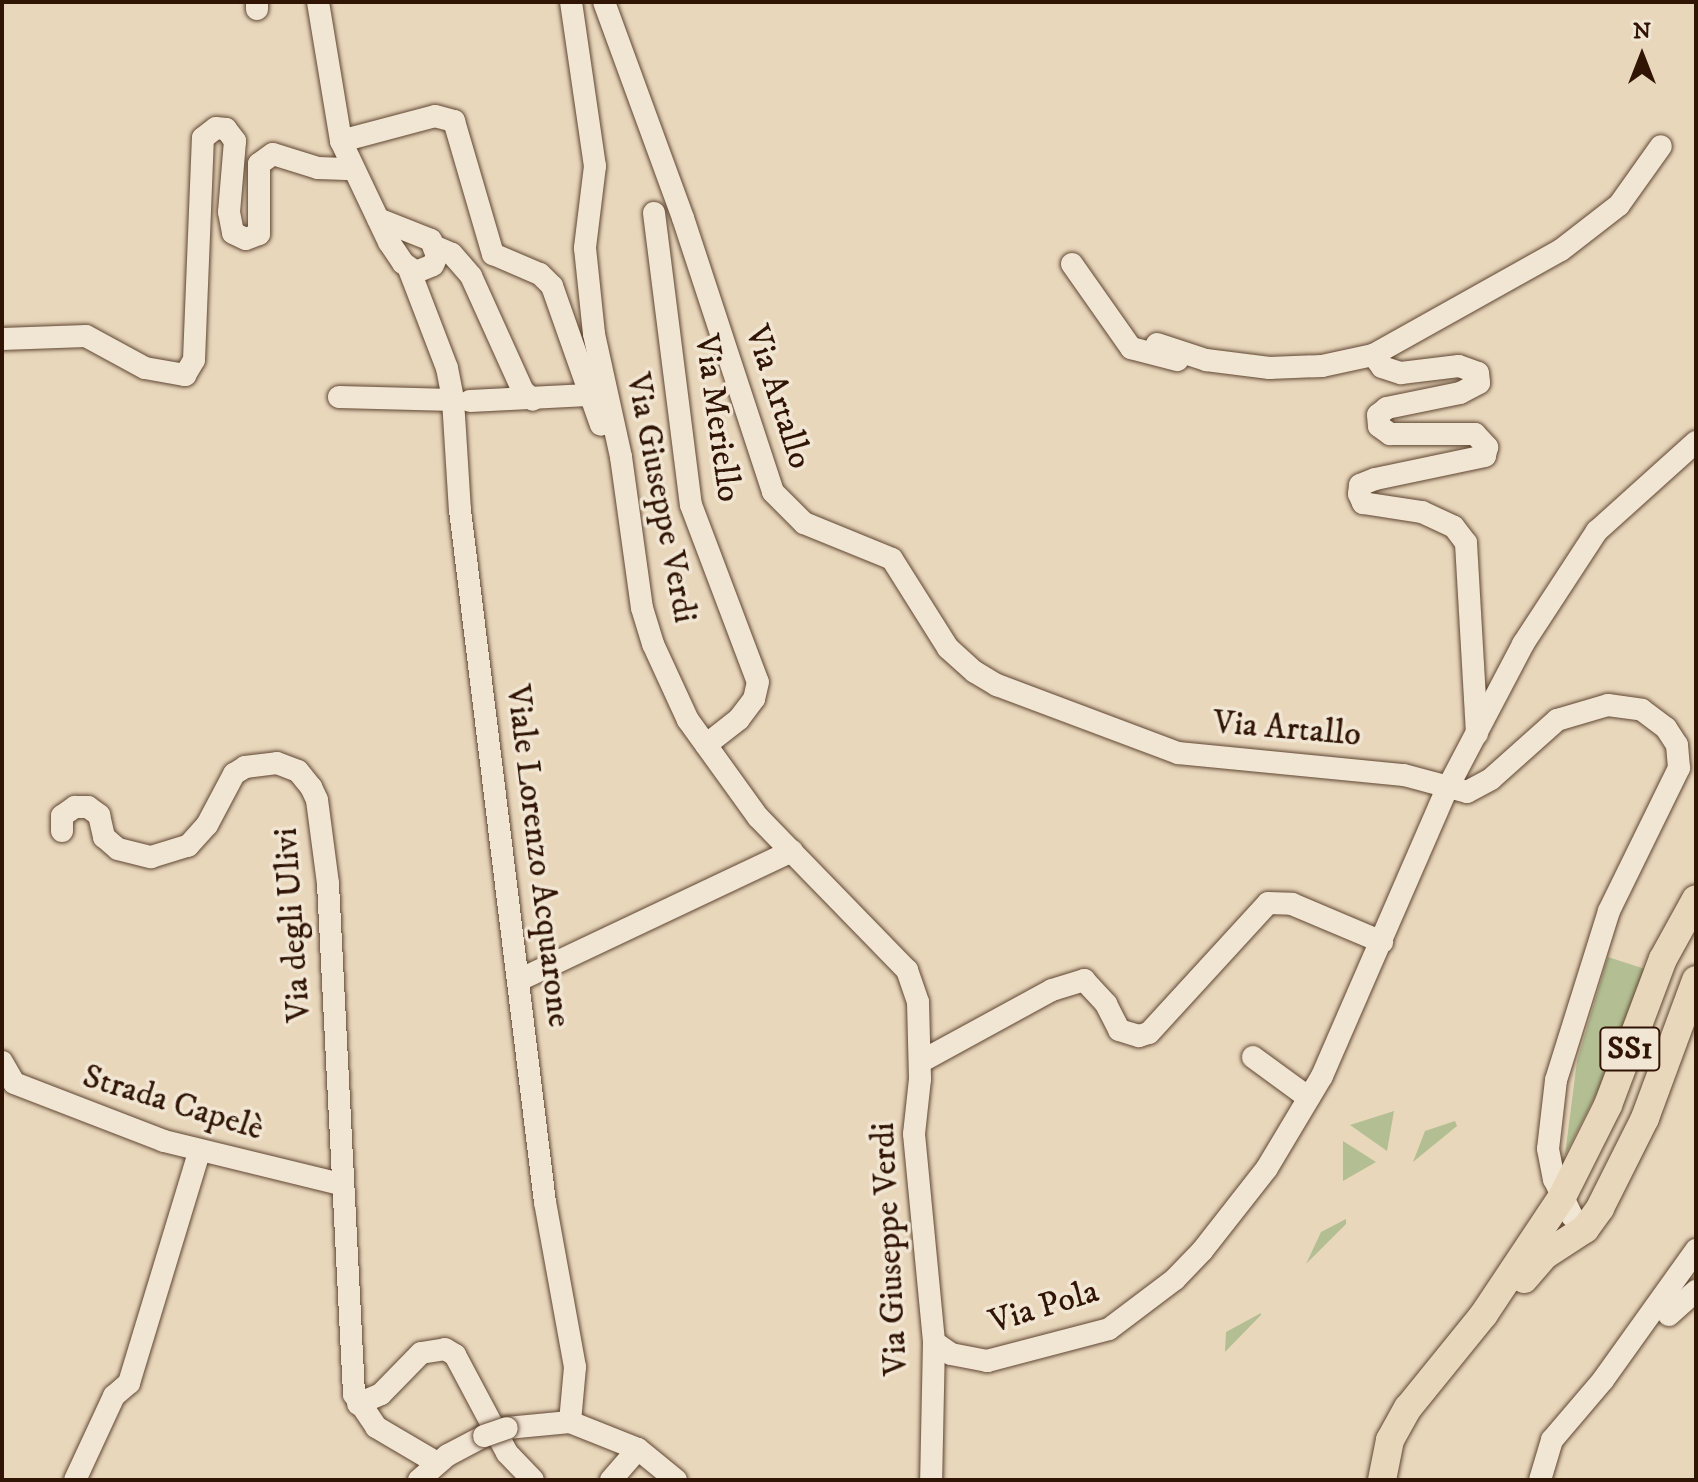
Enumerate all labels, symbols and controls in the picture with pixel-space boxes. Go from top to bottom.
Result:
north arrow [1602,16,1682,96]
text: N [1633,18,1651,45]
street label: Via Artallo [736,320,820,474]
street label: Via Meriello [685,332,749,504]
street label: Via Giuseppe Verdi [617,370,705,626]
street label: Viale Lorenzo Acquarone [497,682,579,1030]
street label: Via Artallo [1211,702,1363,756]
street label: Via degli Ulivi [266,826,320,1024]
road number: SS1 [1598,1021,1662,1077]
street label: Strada Capelè [78,1056,268,1150]
street label: Via Giuseppe Verdi [863,1121,917,1377]
street label: Via Pola [985,1271,1103,1343]

